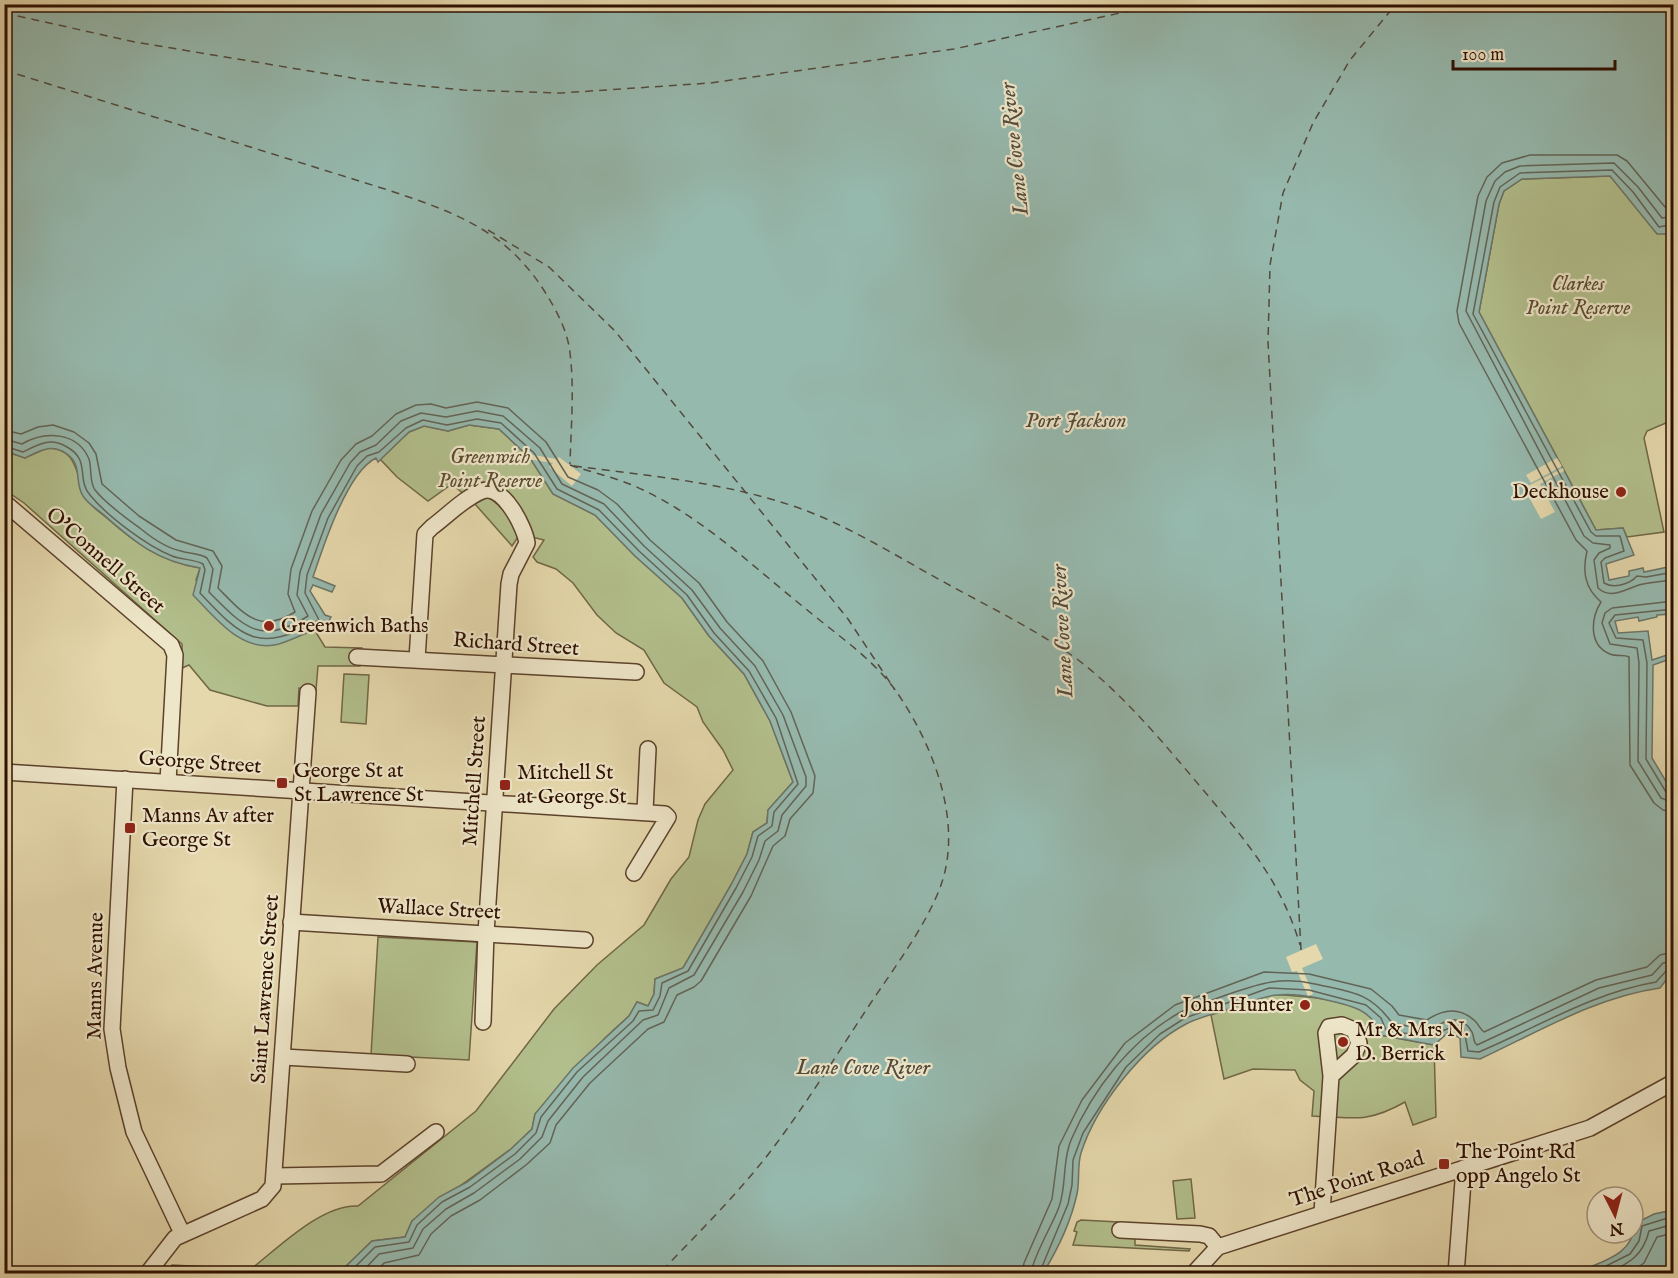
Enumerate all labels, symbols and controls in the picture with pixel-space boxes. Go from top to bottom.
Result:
scale bar [1453,33,1615,71]
text: 100 m [1462,44,1504,67]
water label: Lane Cove River [994,80,1036,218]
park label: Clarkes Point Reserve [1526,271,1630,322]
water label: Port Jackson [1025,407,1127,435]
park label: Greenwich Point Reserve [438,444,542,495]
place label: Deckhouse [1512,479,1609,506]
marker: Deckhouse [1614,485,1628,499]
street label: O'Connell Street [40,502,170,620]
water label: Lane Cove River [1045,562,1081,699]
place label: Greenwich Baths [281,613,428,640]
marker: Greenwich Baths [262,619,276,633]
street label: Richard Street [452,627,580,663]
street label: Mitchell Street [457,715,493,847]
street label: George Street [138,745,262,781]
place label: George St at St Lawrence St [294,758,424,809]
place label: Mitchell St at George St [517,760,627,811]
marker: George St at St Lawrence St [275,776,289,790]
marker: Mitchell St at George St [498,778,512,792]
place label: Manns Av after George St [142,803,274,854]
marker: Manns Av after George St [123,821,137,835]
street label: Saint Lawrence Street [246,893,286,1085]
street label: Wallace Street [376,893,502,927]
street label: Manns Avenue [81,912,111,1040]
place label: John Hunter [1181,992,1293,1019]
marker: John Hunter [1298,998,1312,1012]
place label: Mr & Mrs N. D. Berrick [1355,1017,1469,1068]
marker: Mr & Mrs N. D. Berrick [1336,1035,1350,1049]
water label: Lane Cove River [795,1054,931,1082]
place label: The Point Rd opp Angelo St [1456,1139,1581,1190]
street label: The Point Road [1286,1145,1428,1214]
marker: The Point Rd opp Angelo St [1437,1157,1451,1171]
north arrow [1585,1185,1645,1245]
text: N [1608,1217,1625,1239]

